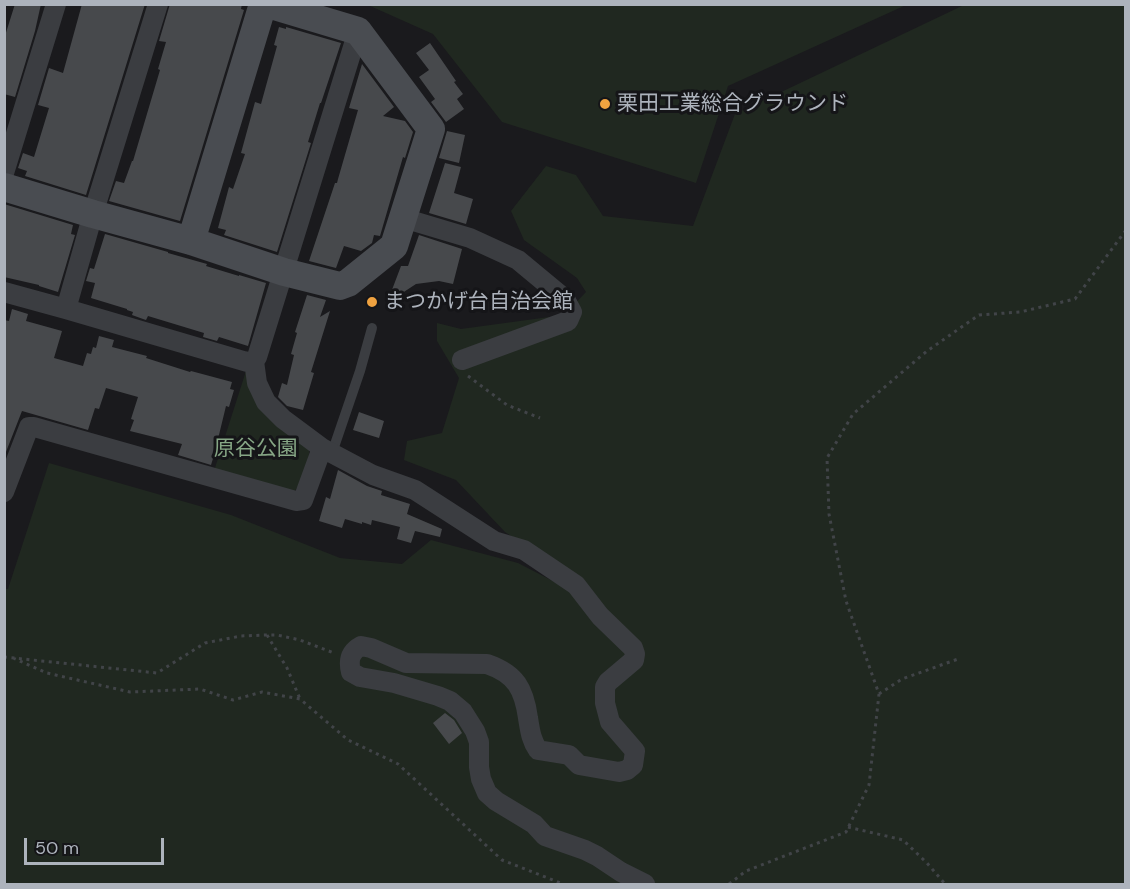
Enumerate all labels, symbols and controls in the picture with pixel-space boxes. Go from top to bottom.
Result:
place label: 栗田工業総合グラウンド [617,91,848,117]
marker: 栗田工業総合グラウンド [598,97,612,111]
place label: まつかげ台自治会館 [384,289,573,315]
marker: まつかげ台自治会館 [365,295,379,309]
park label: 原谷公園 [214,436,298,462]
scale bar [27,826,166,864]
text: 50 m [35,836,79,860]

